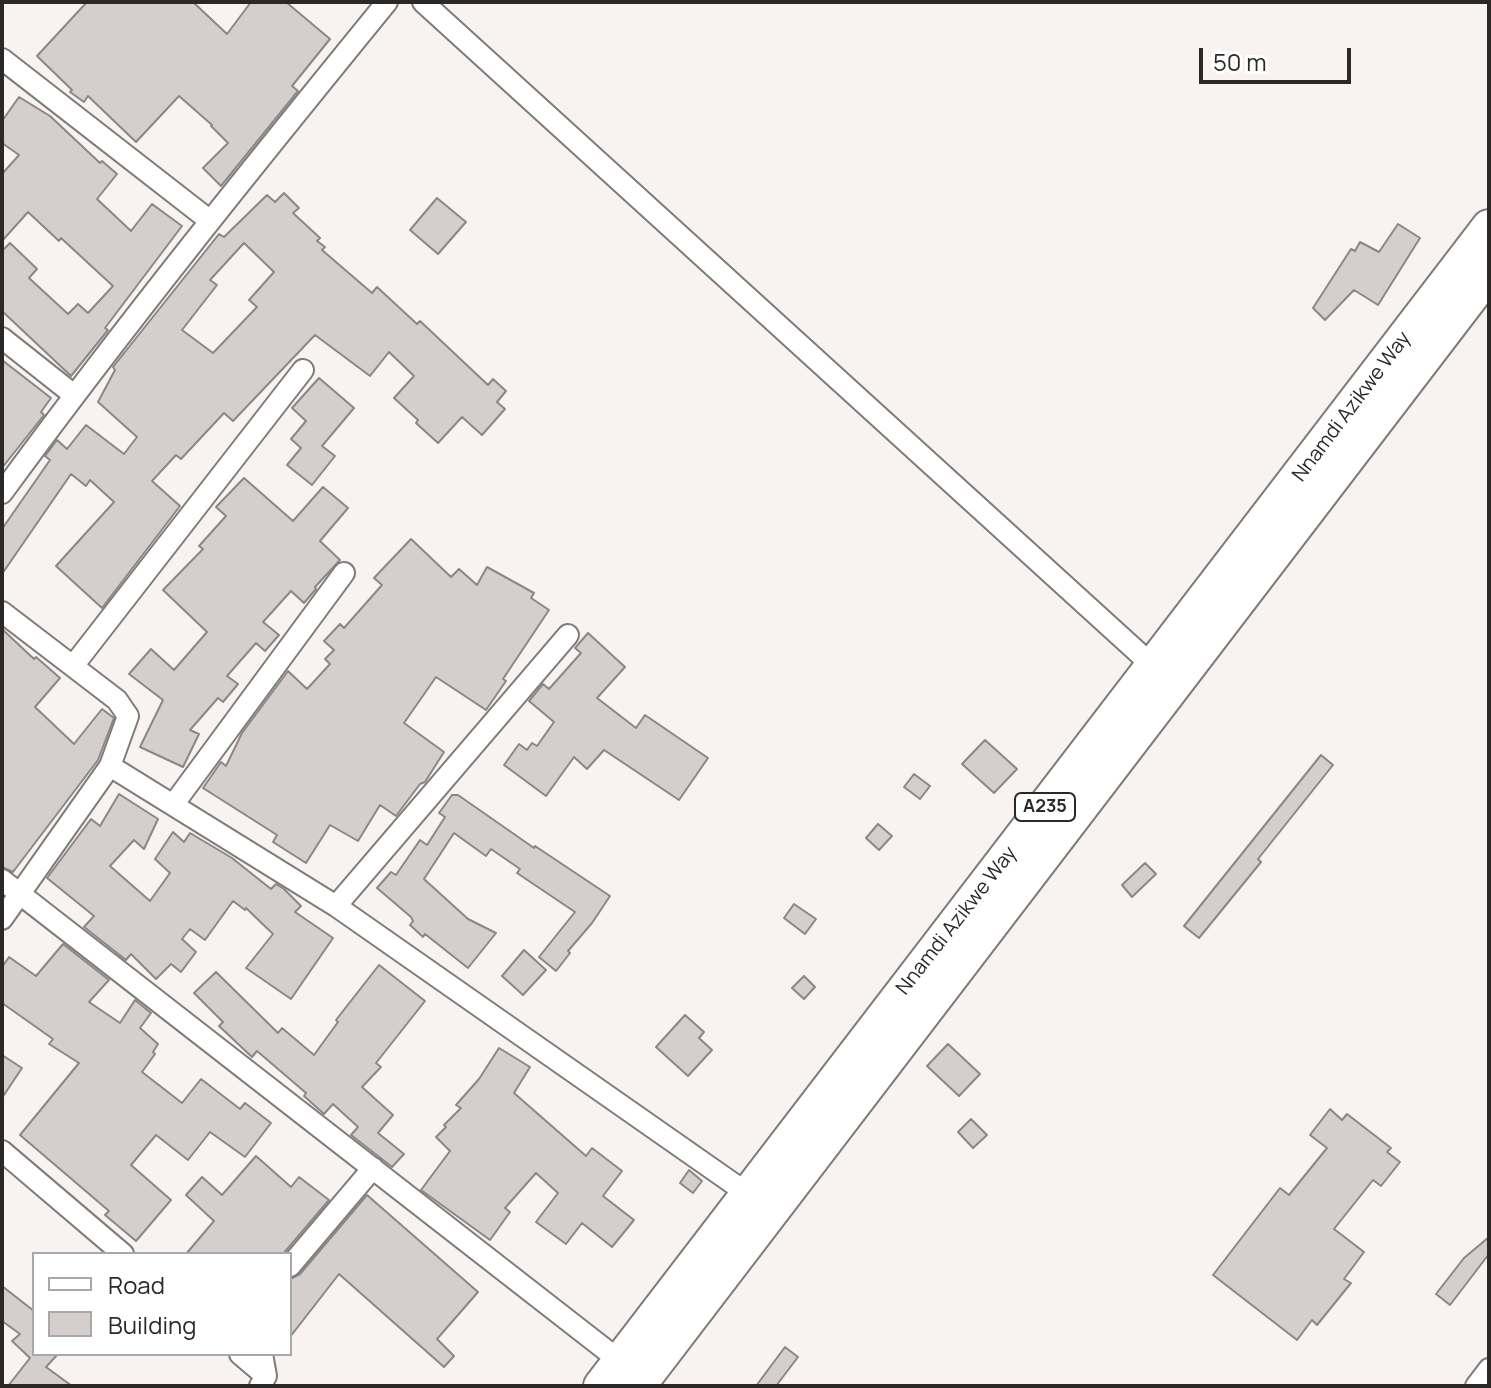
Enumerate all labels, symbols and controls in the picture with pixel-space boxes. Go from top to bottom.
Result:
scale bar [1203,32,1355,82]
text: 50 m [1213,45,1267,78]
street label: Nnamdi Azikwe Way [1288,327,1416,487]
road number: A235 [1015,793,1075,821]
street label: Nnamdi Azikwe Way [892,842,1022,1000]
legend [32,1252,292,1356]
text: Road [108,1268,165,1301]
text: Building [108,1308,196,1341]

